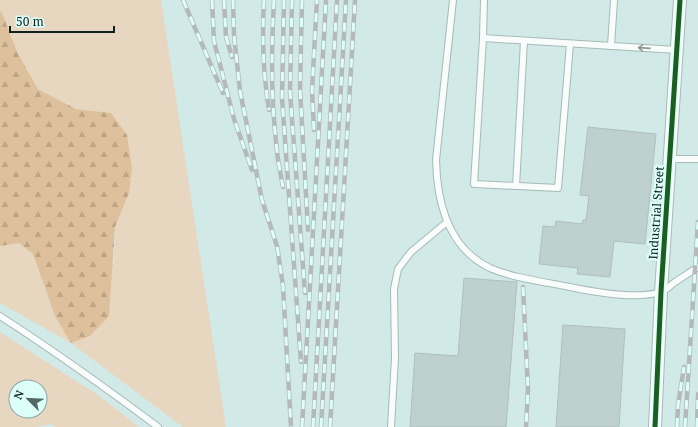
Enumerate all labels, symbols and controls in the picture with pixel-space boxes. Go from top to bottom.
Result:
scale bar [10,8,114,34]
text: 50 m [16,13,44,30]
one-way arrow [638,45,651,52]
street label: Industrial Street [644,166,668,260]
north arrow [8,379,48,419]
text: N [10,387,27,402]

